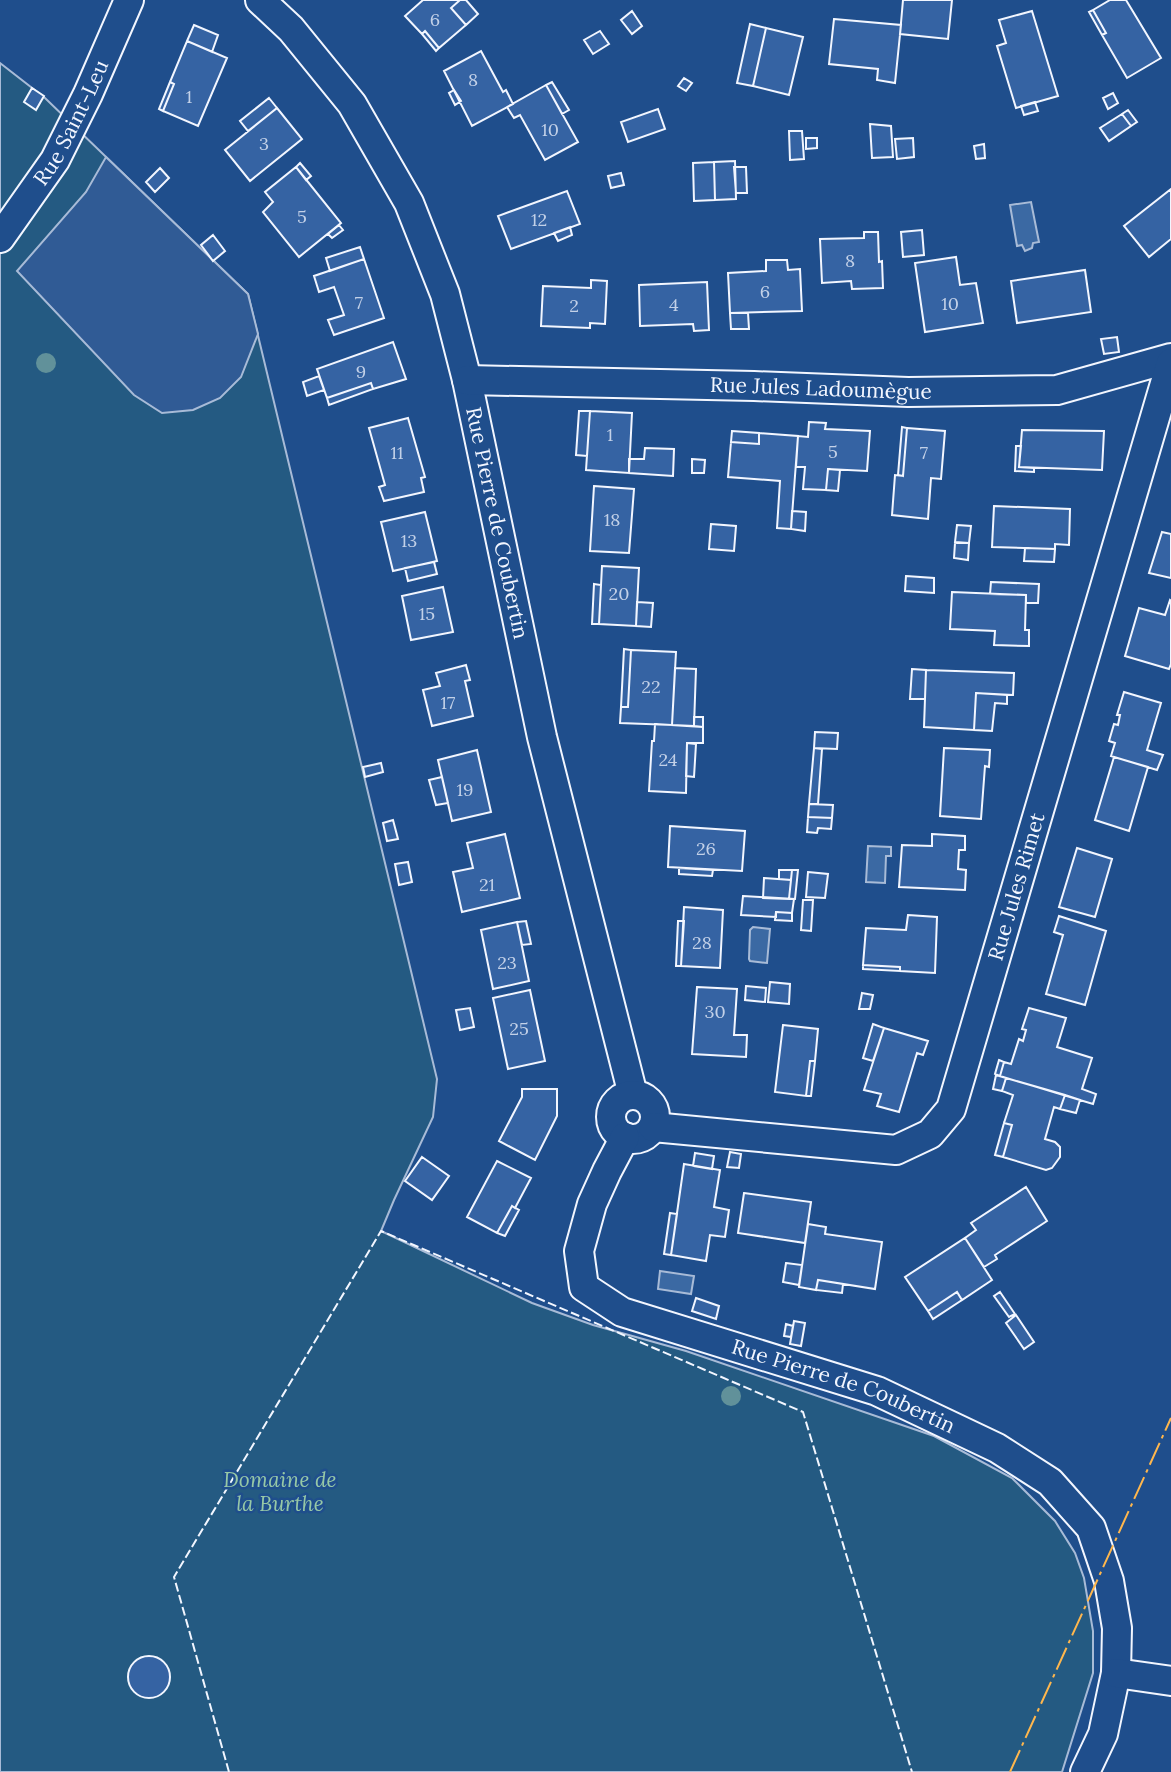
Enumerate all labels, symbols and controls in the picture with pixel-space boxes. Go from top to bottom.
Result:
house number: 6 [430,8,440,31]
street label: Rue Saint-Leu [27,56,114,191]
house number: 8 [468,68,478,91]
house number: 1 [186,85,192,108]
house number: 10 [541,118,559,141]
house number: 3 [259,132,269,155]
house number: 5 [297,205,307,228]
house number: 12 [531,208,547,231]
house number: 8 [845,249,855,272]
house number: 6 [760,280,770,303]
house number: 7 [355,291,363,314]
house number: 10 [941,292,959,315]
house number: 4 [669,293,679,316]
house number: 2 [569,294,579,317]
house number: 9 [356,360,366,383]
street label: Rue Jules Ladoumègue [710,371,932,405]
street label: Rue Pierre de Coubertin [460,404,535,641]
house number: 1 [607,423,613,446]
house number: 5 [828,440,838,463]
house number: 11 [390,441,404,464]
house number: 7 [920,441,928,464]
house number: 18 [604,508,620,531]
house number: 13 [401,529,417,552]
house number: 20 [609,582,629,605]
house number: 15 [419,602,435,625]
house number: 22 [641,675,661,698]
house number: 17 [441,691,455,714]
house number: 24 [658,748,678,771]
house number: 19 [457,778,473,801]
street label: Rue Jules Rimet [982,809,1051,964]
house number: 26 [696,837,716,860]
house number: 21 [479,873,495,896]
house number: 28 [692,931,712,954]
house number: 23 [497,951,517,974]
house number: 30 [704,1000,726,1023]
house number: 25 [509,1017,529,1040]
street label: Rue Pierre de Coubertin [728,1333,960,1439]
park label: Domaine de la Burthe [223,1466,337,1517]

